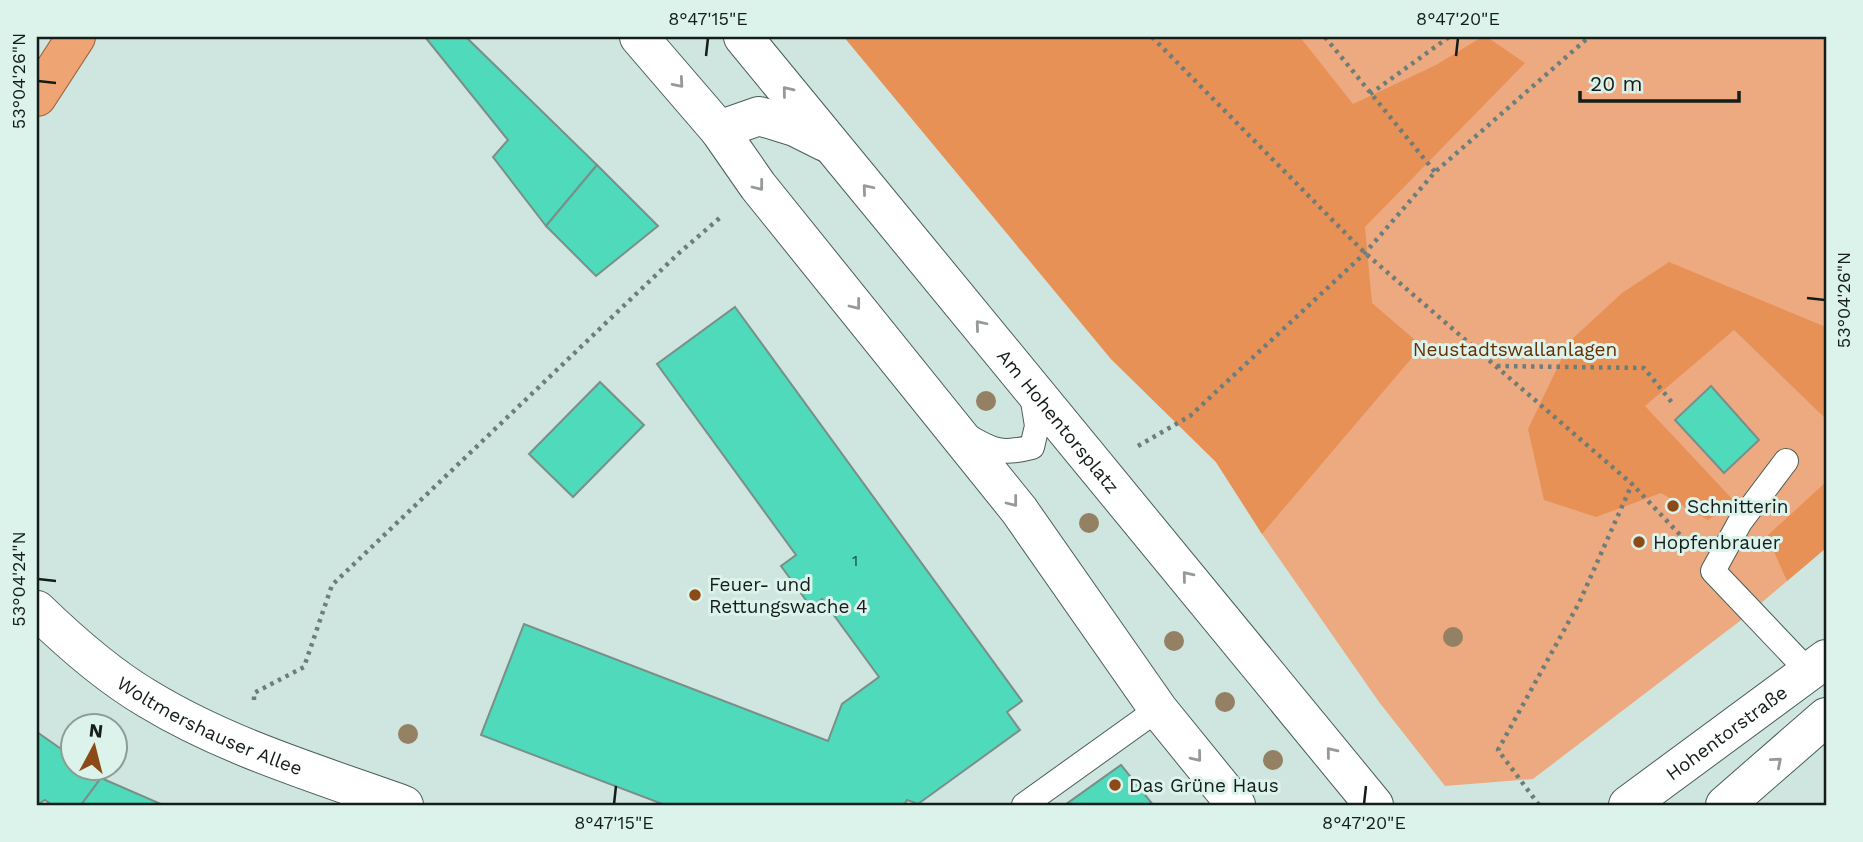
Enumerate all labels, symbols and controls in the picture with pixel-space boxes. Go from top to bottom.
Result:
text: 8°47'15"E [668,8,748,29]
text: 8°47'20"E [1416,8,1500,29]
text: 53°04'26"N [8,33,29,129]
scale bar [1580,60,1739,104]
text: 20 m [1590,71,1642,96]
one-way arrow [671,75,683,88]
one-way arrow [782,87,795,99]
one-way arrow [750,178,763,191]
one-way arrow [863,184,875,197]
text: 53°04'26"N [1833,252,1854,348]
one-way arrow [848,296,860,309]
one-way arrow [976,320,989,332]
park label: Neustadtswallanlagen [1413,338,1617,361]
street label: Am Hohentorsplatz [993,344,1124,498]
one-way arrow [1005,493,1017,506]
place label: Schnitterin [1687,495,1789,518]
marker: Schnitterin [1665,498,1681,514]
text: 53°04'24"N [8,531,29,627]
place label: Hopfenbrauer [1653,531,1781,554]
marker: Hopfenbrauer [1631,534,1647,550]
house number: 1 [852,551,858,570]
one-way arrow [1183,571,1196,583]
place label: Feuer- und Rettungswache 4 [709,573,868,618]
marker: Feuer- und Rettungswache 4 [687,587,703,603]
street label: Woltmershauser Allee [113,671,306,780]
street label: Hohentorstraße [1661,680,1791,785]
north arrow [60,712,130,782]
text: N [88,718,104,743]
one-way arrow [1327,748,1339,761]
one-way arrow [1189,749,1201,762]
one-way arrow [1768,758,1781,770]
place label: Das Grüne Haus [1129,774,1279,797]
marker: Das Grüne Haus [1107,777,1123,793]
text: 8°47'15"E [574,812,654,833]
text: 8°47'20"E [1322,812,1406,833]

